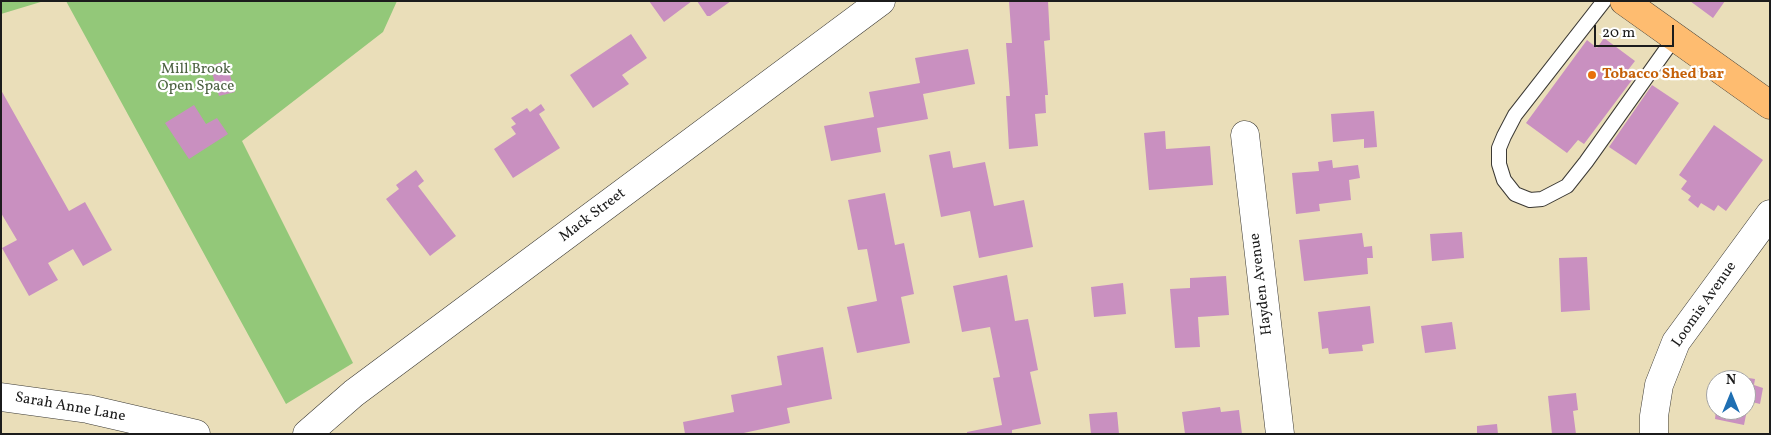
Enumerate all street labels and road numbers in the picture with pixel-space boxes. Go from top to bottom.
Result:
street label: Mack Street [556,185,630,247]
street label: Hayden Avenue [1247,232,1277,336]
street label: Loomis Avenue [1669,259,1741,351]
street label: Sarah Anne Lane [13,389,127,427]

